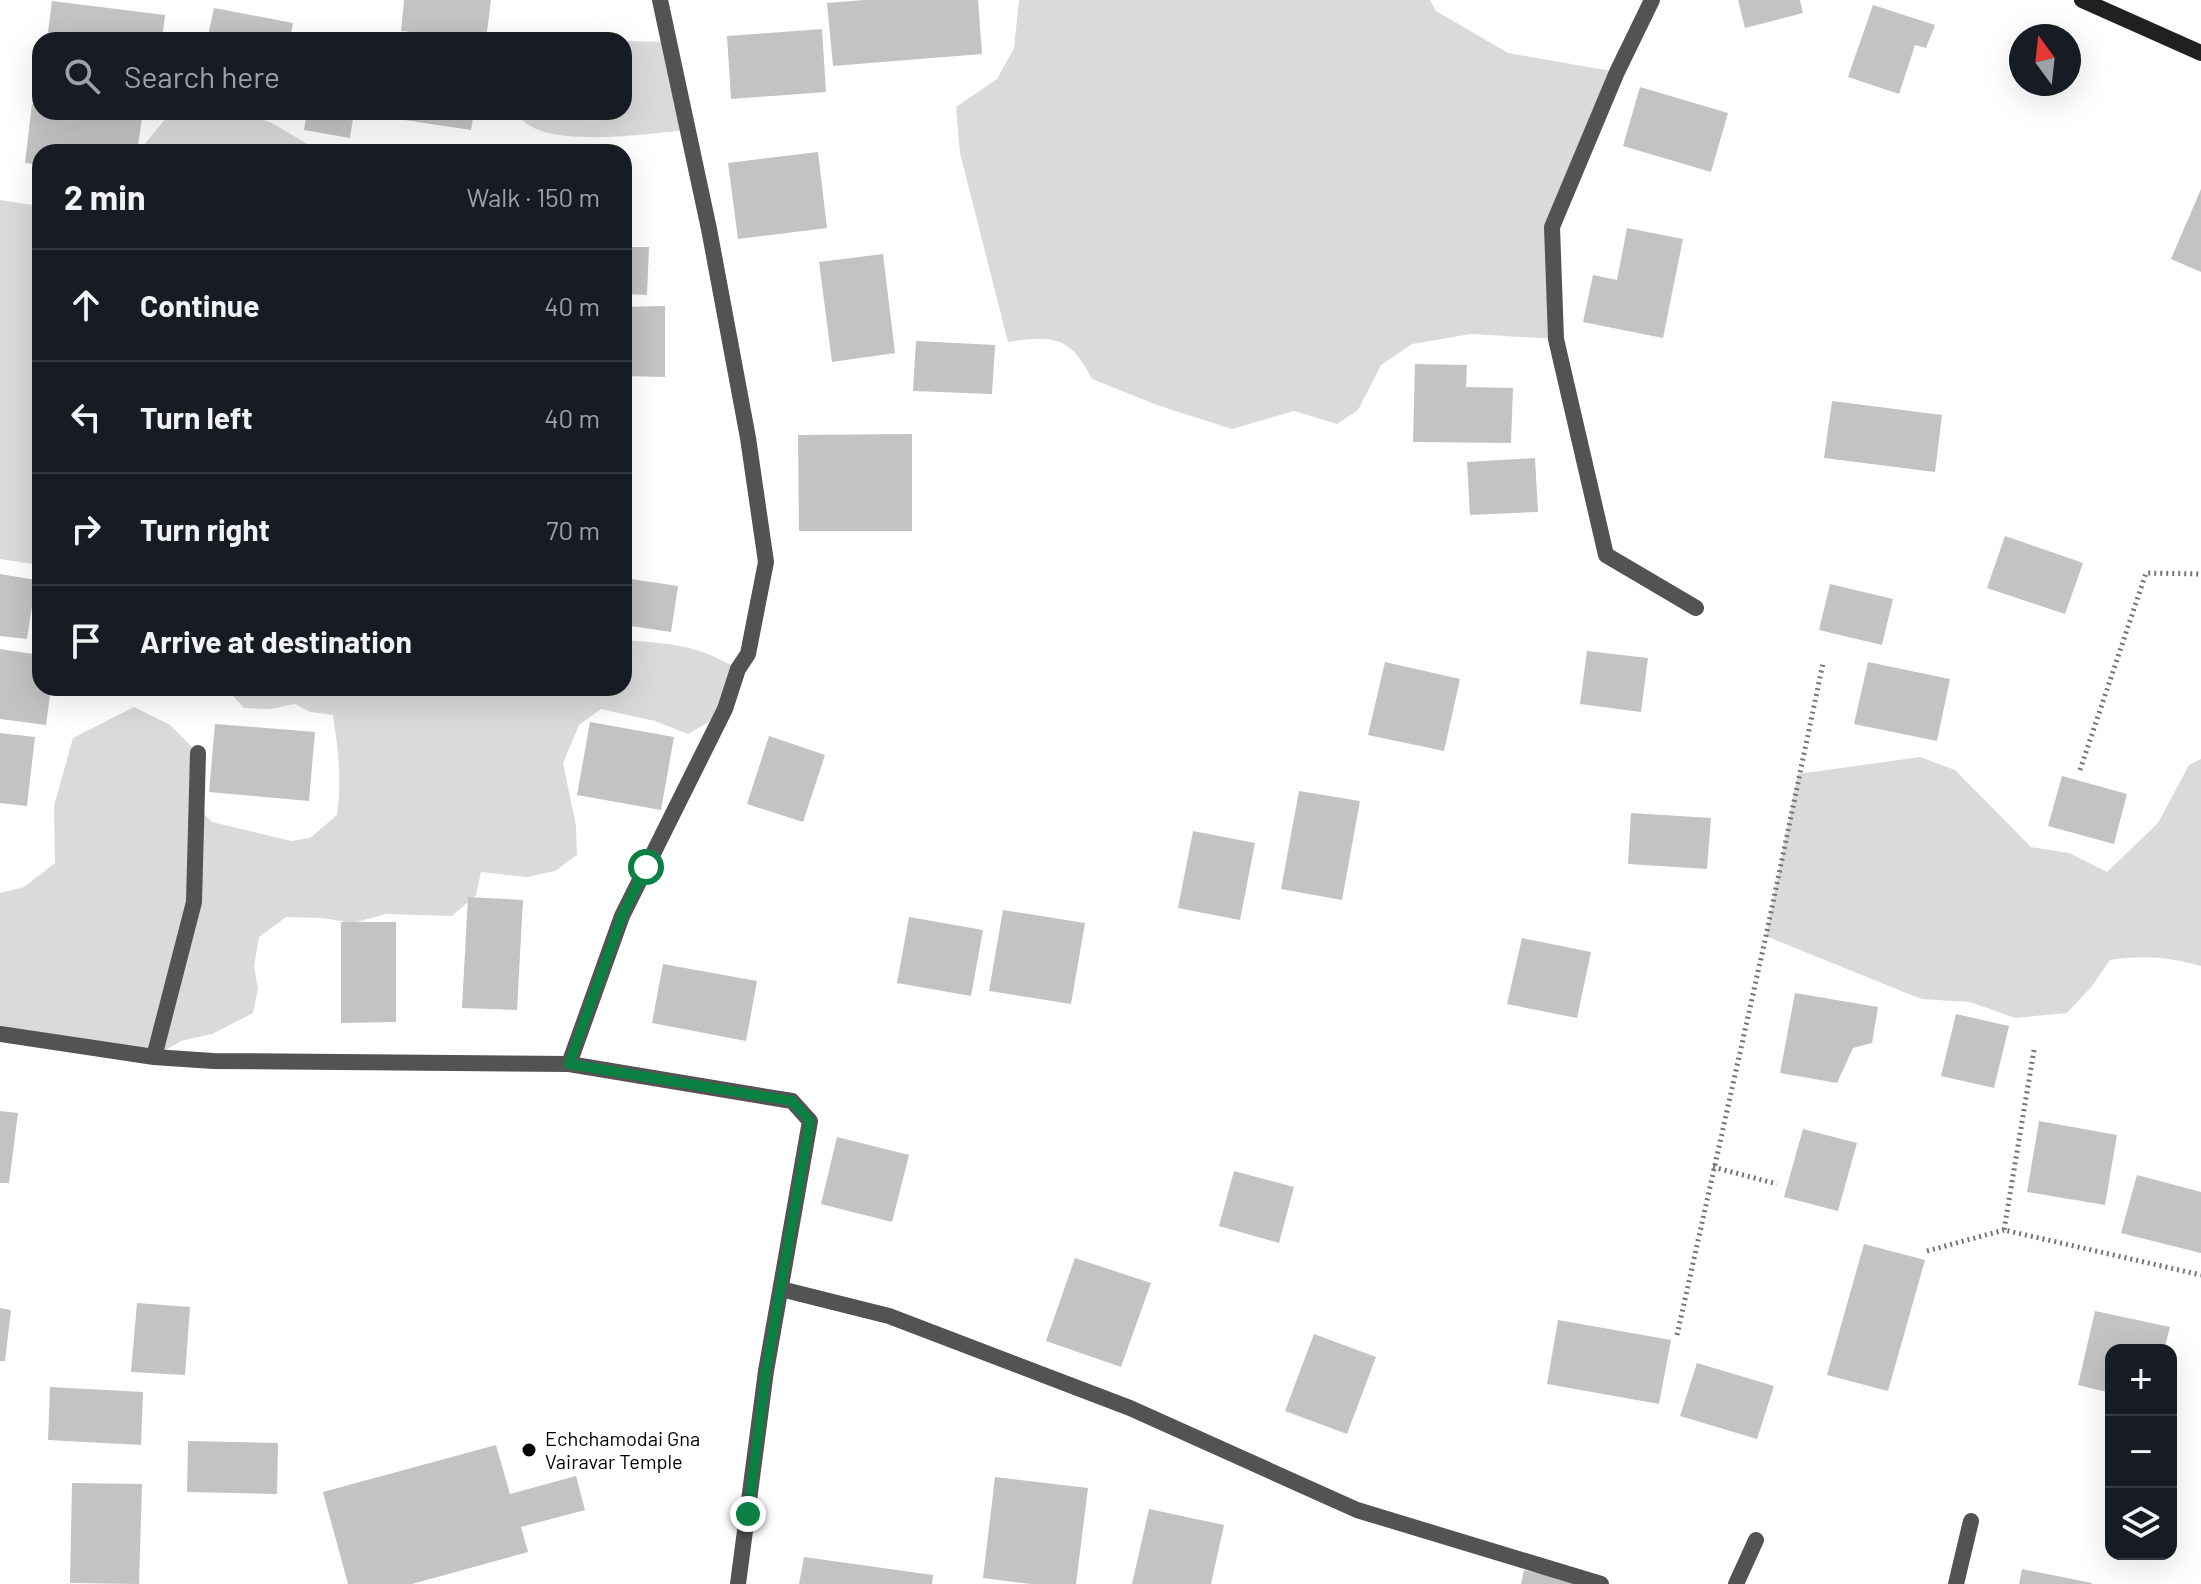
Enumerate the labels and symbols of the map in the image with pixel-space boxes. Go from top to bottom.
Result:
north arrow [2009,24,2081,96]
route start [628,849,664,885]
place label: Echchamodai Gna Vairavar Temple [545,1426,700,1473]
marker: Echchamodai Gna Vairavar Temple [520,1441,538,1459]
route end [730,1496,766,1532]

